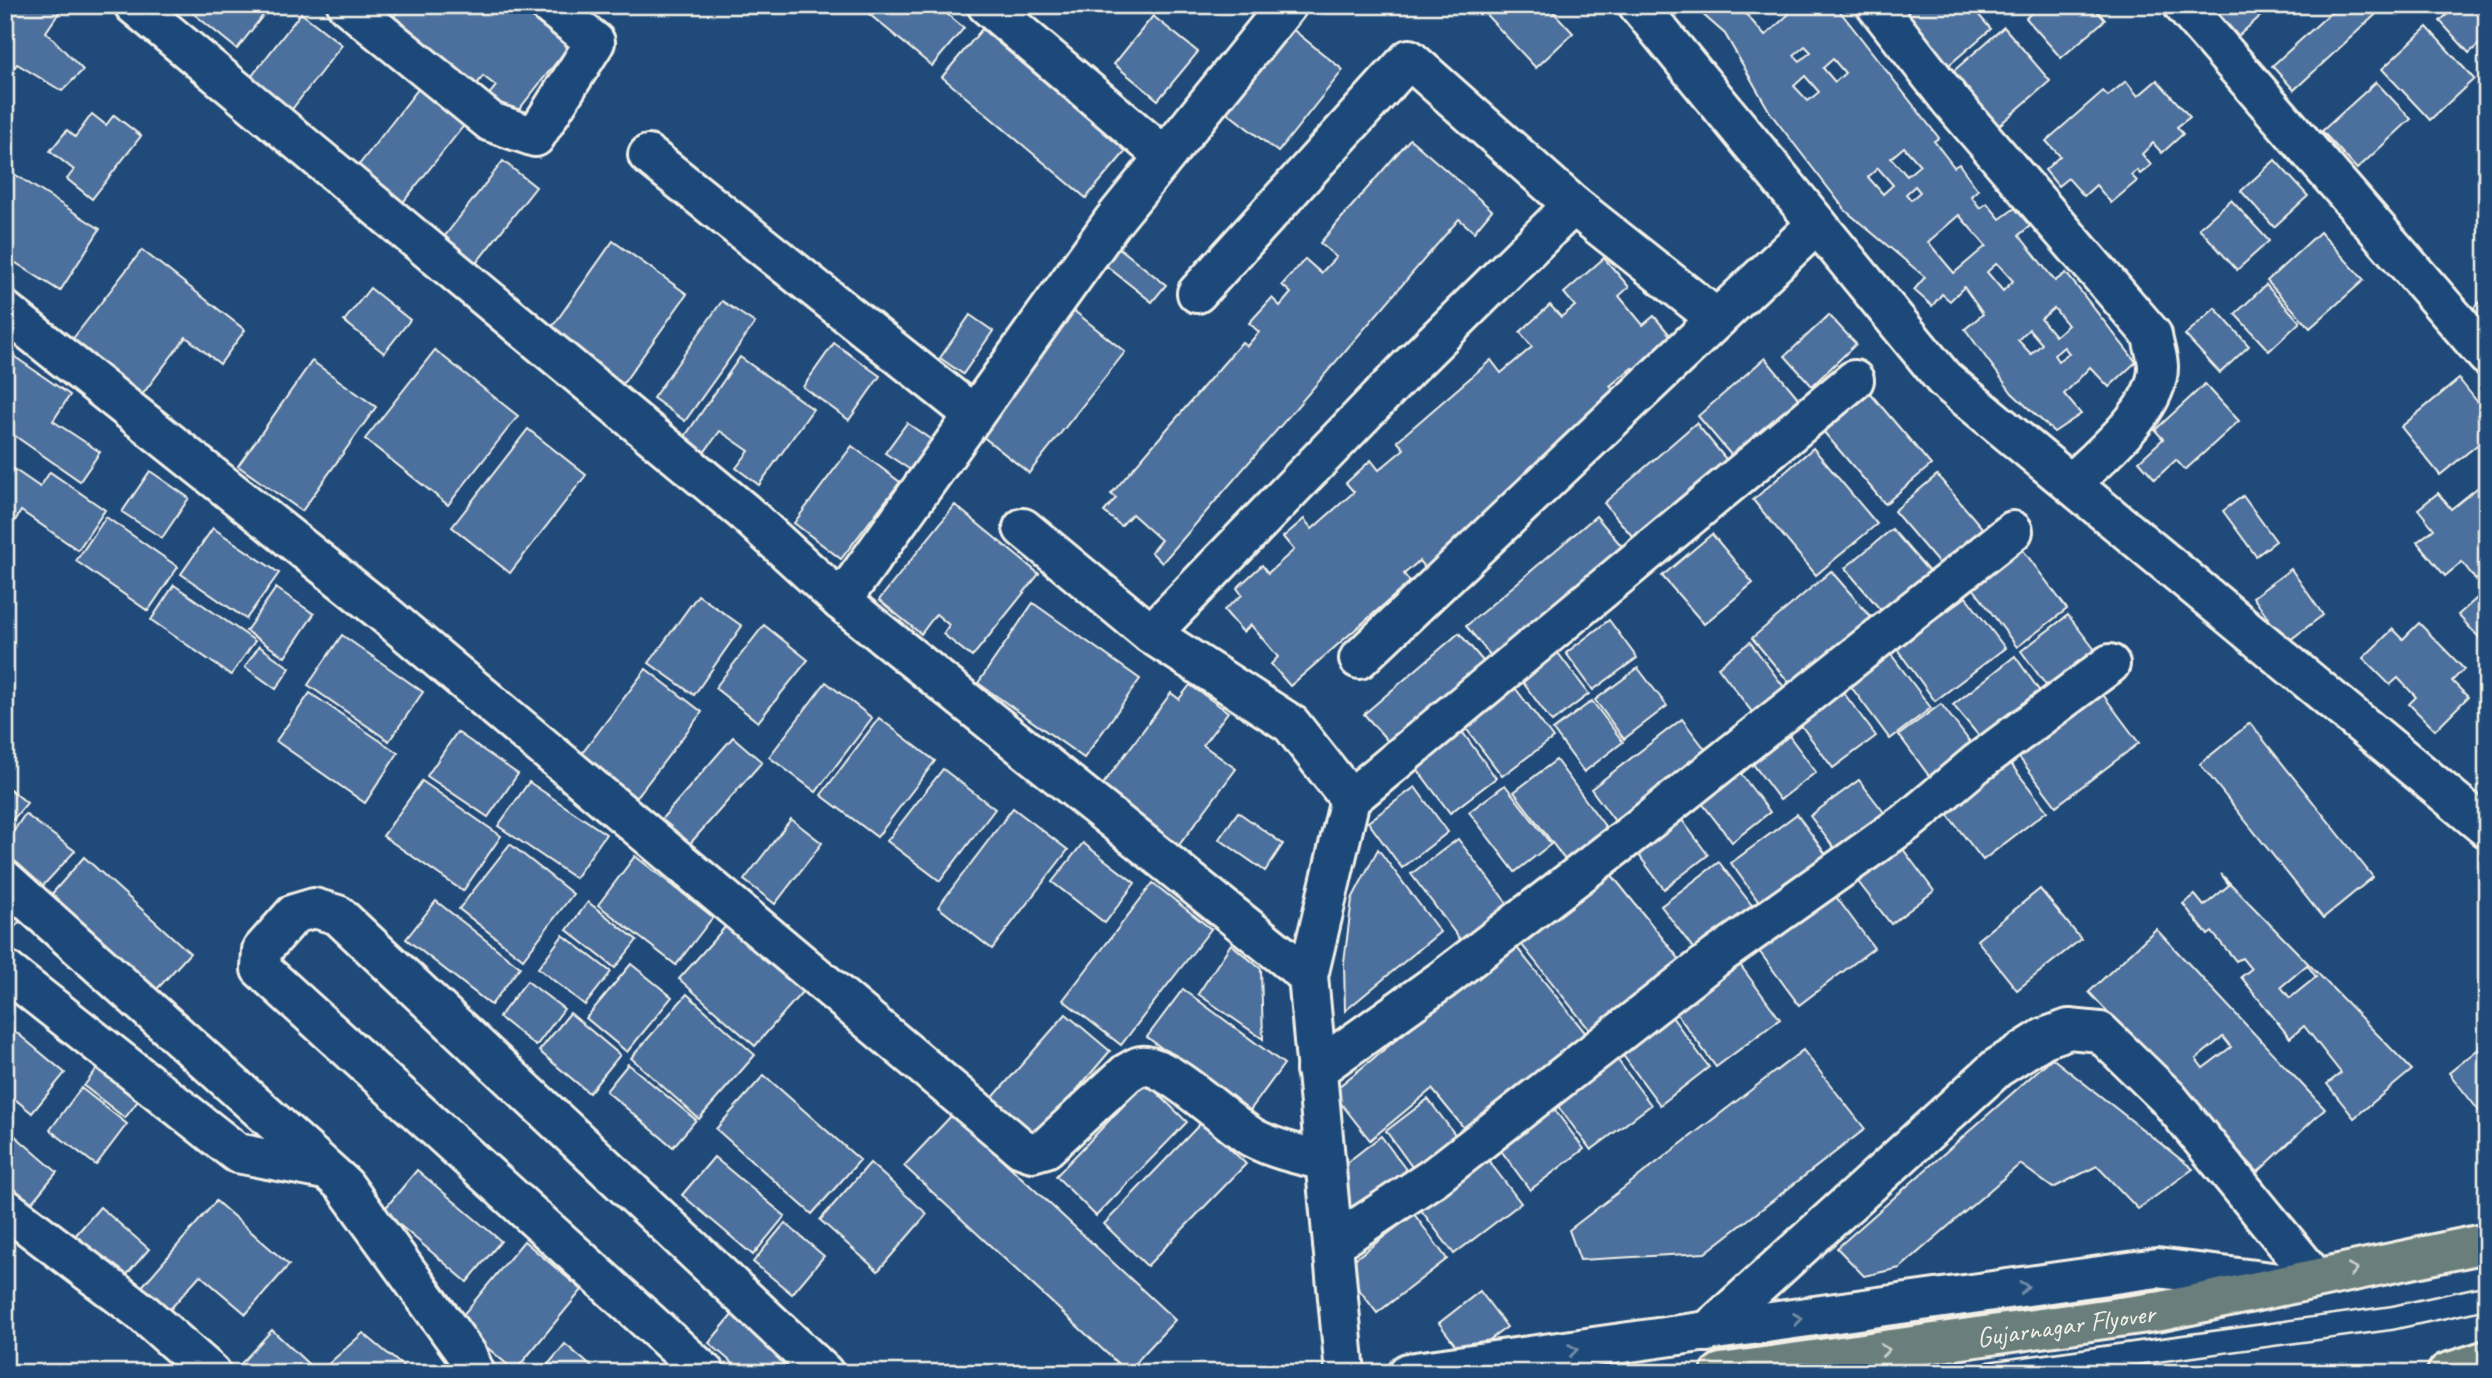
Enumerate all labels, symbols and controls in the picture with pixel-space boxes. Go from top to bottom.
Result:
one-way arrow [2347,1264,2359,1279]
one-way arrow [2018,1279,2029,1294]
street label: Gujarnagar Flyover [1974,1294,2159,1354]
one-way arrow [1792,1311,1804,1326]
one-way arrow [1879,1342,1891,1357]
one-way arrow [1567,1343,1579,1358]

